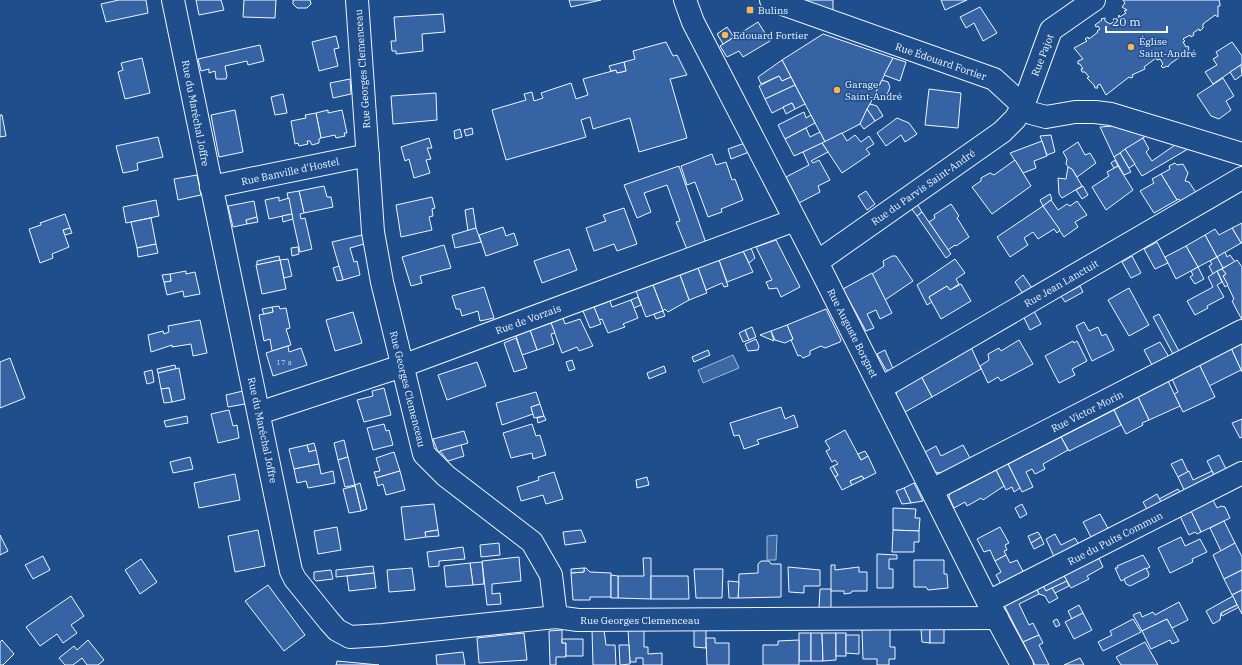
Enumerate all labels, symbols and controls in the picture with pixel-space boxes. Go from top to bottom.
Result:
place label: Bulins [758,4,788,17]
marker: Bulins [745,5,755,15]
scale bar [1106,8,1167,34]
street label: Rue Georges Clemenceau [352,9,373,129]
text: 20 m [1112,14,1141,29]
place label: Edouard Fortier [733,29,809,42]
marker: Edouard Fortier [720,30,730,40]
street label: Rue Pajot [1028,32,1057,78]
place label: Église Saint-André [1139,35,1196,60]
street label: Rue Édouard Fortier [894,40,989,83]
marker: Église Saint-André [1126,42,1136,52]
street label: Rue du Maréchal Joffre [179,59,212,167]
place label: Garage Saint-André [845,78,902,103]
marker: Garage Saint-André [832,85,842,95]
street label: Rue du Parvis Saint-André [869,146,978,228]
street label: Rue Banville d'Hostel [240,155,340,188]
street label: Rue Jean Lanctuit [1022,257,1101,310]
street label: Rue Auguste Borgnet [824,286,881,380]
street label: Rue de Vorzais [494,302,563,337]
street label: Rue Georges Clemenceau [387,330,428,449]
house number: 17 a [276,357,293,367]
street label: Rue du Maréchal Joffre [245,376,280,484]
street label: Rue Victor Morin [1049,387,1126,435]
street label: Rue du Puits Commun [1065,509,1166,568]
street label: Rue Georges Clemenceau [580,614,700,627]

